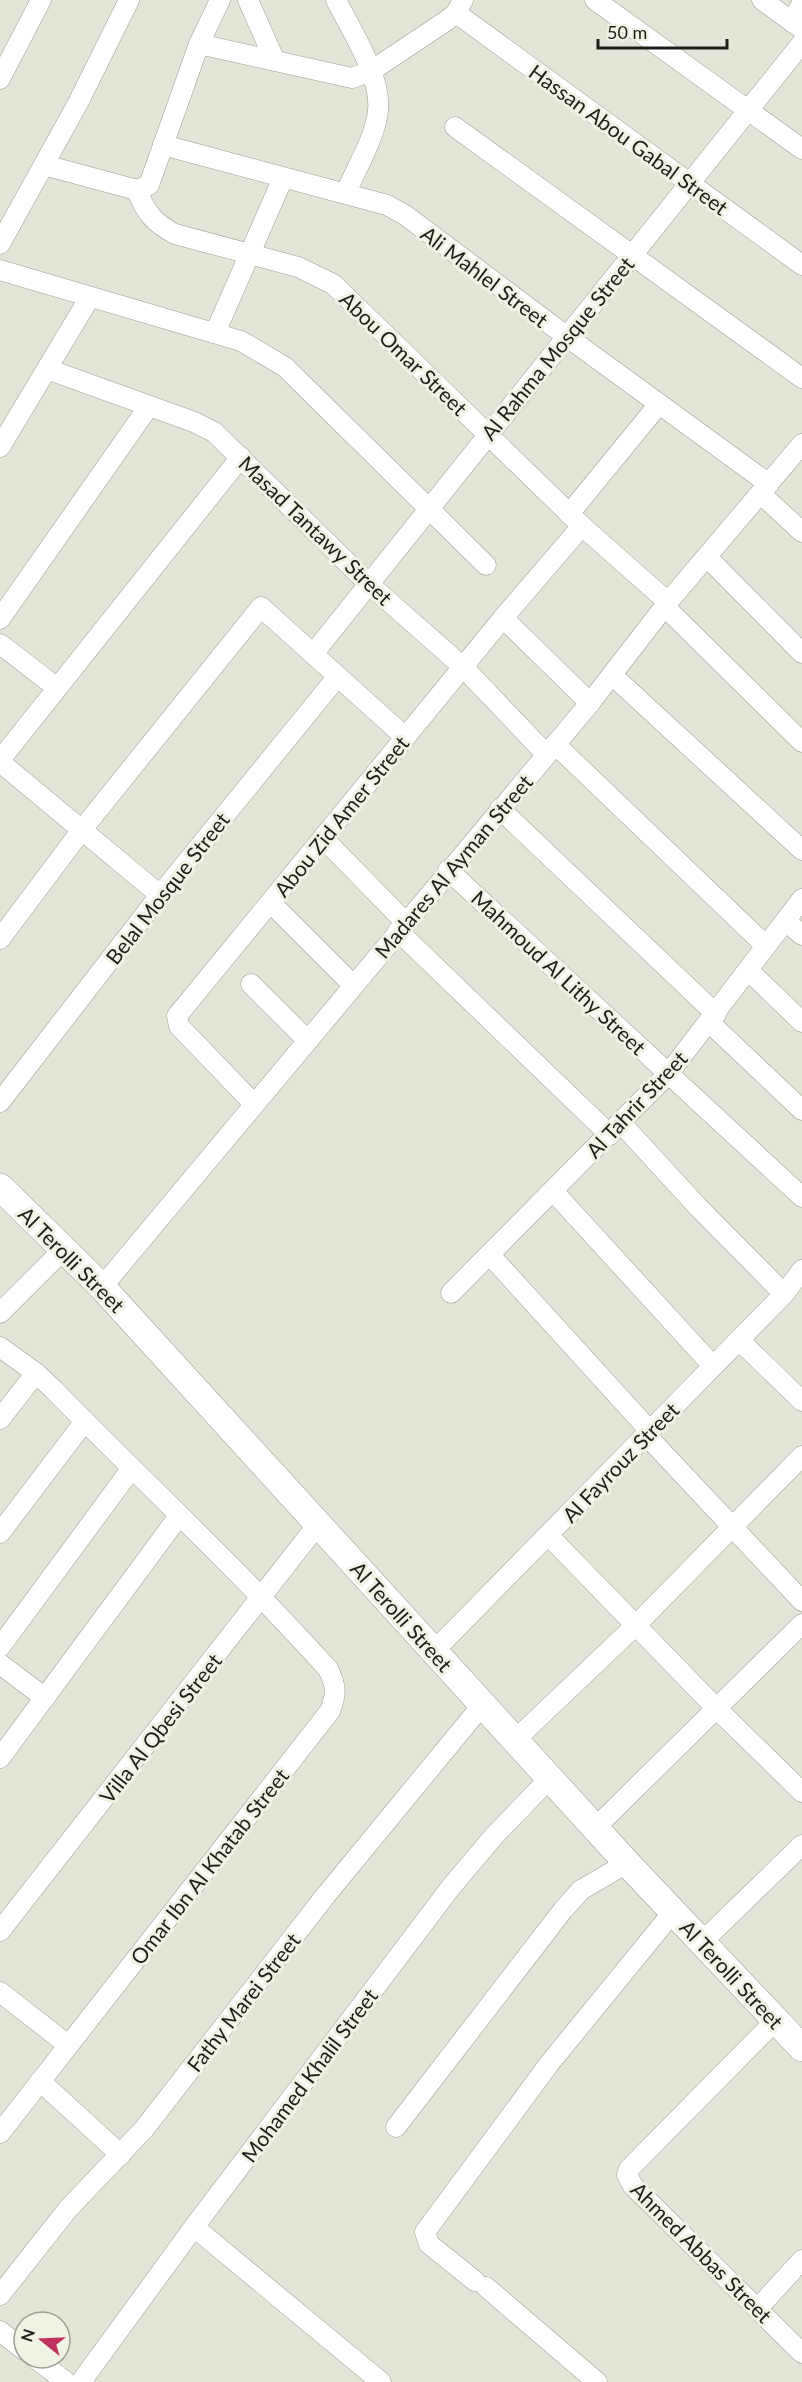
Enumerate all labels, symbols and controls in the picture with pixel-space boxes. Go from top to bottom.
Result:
scale bar [598,12,727,50]
text: 50 m [607,21,647,43]
street label: Hassan Abou Gabal Street [525,58,734,220]
street label: Ali Mahlel Street [417,220,554,332]
street label: Al Rahma Mosque Street [475,251,639,445]
street label: Abou Omar Street [335,286,473,420]
street label: Masad Tantawy Street [234,450,398,610]
street label: Abou Zid Amer Street [269,730,414,901]
street label: Madares Al Ayman Street [369,769,537,963]
street label: Belal Mosque Street [100,807,234,969]
street label: Mahmoud Al Lithy Street [467,885,652,1060]
street label: Al Tahrir Street [580,1045,692,1162]
street label: Al Terolli Street [14,1201,131,1318]
street label: Al Fayrouz Street [557,1397,684,1527]
street label: Al Terolli Street [346,1556,458,1677]
street label: Villa Al Qbesi Street [94,1648,226,1808]
street label: Omar Ibn Al Khatab Street [125,1763,294,1969]
street label: Al Terolli Street [675,1914,789,2034]
street label: Fathy Marei Street [181,1927,305,2076]
street label: Mohamed Khalil Street [236,1983,383,2167]
street label: Ahmed Abbas Street [626,2176,778,2328]
north arrow [12,2310,72,2370]
text: N [16,2326,38,2344]

